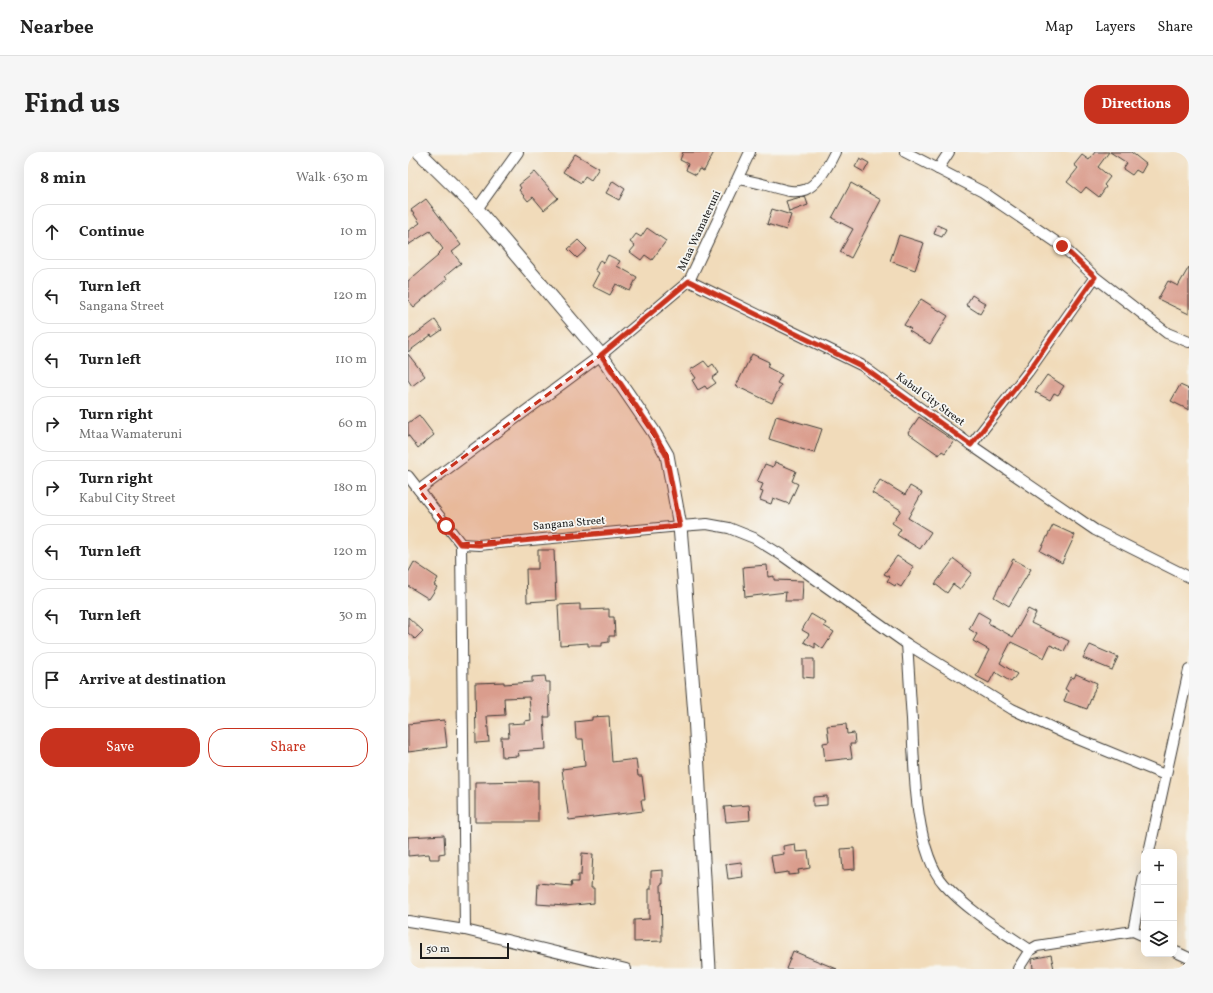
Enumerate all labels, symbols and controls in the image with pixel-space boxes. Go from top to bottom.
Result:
text: Nearbee [20,15,94,41]
text: Map [1045,18,1073,37]
text: Layers [1095,18,1135,37]
text: Share [1157,18,1193,37]
text: Find us [24,85,120,124]
button: Directions [1084,85,1189,124]
text: 8 min [40,167,86,190]
text: Walk · 630 m [296,169,368,187]
street label: Mtaa Wamateruni [675,188,725,274]
icon: ahead [41,221,63,243]
text: Continue [79,222,144,243]
text: 10 m [340,223,367,241]
route end [1053,237,1071,255]
text: Turn left [79,277,141,298]
icon: left [41,285,63,307]
text: 120 m [333,287,367,305]
text: Sangana Street [79,298,164,316]
icon: left [41,349,63,371]
text: Turn left [79,350,141,371]
text: 110 m [335,351,367,369]
street label: Kabul City Street [893,370,968,430]
text: Turn right [79,405,153,426]
icon: right [41,413,63,435]
text: 60 m [339,415,367,433]
text: Mtaa Wamateruni [79,426,182,444]
text: Turn right [79,469,153,490]
icon: right [41,477,63,499]
text: 180 m [333,479,367,497]
text: Kabul City Street [79,490,176,508]
street label: Sangana Street [532,513,606,535]
route start [437,517,455,535]
icon: left [41,541,63,563]
text: Turn left [79,542,141,563]
text: 120 m [333,543,367,561]
icon: left [41,605,63,627]
text: Turn left [79,606,141,627]
text: 30 m [339,607,367,625]
icon: arrive [41,669,63,691]
text: Arrive at destination [79,670,226,691]
button: Save [40,728,200,767]
button: Share [208,728,368,767]
map controls [1141,849,1177,957]
button: + [1141,849,1177,885]
button: − [1141,885,1177,921]
button: layers [1141,921,1177,957]
scale bar [420,941,509,960]
text: 50 m [426,942,450,957]

